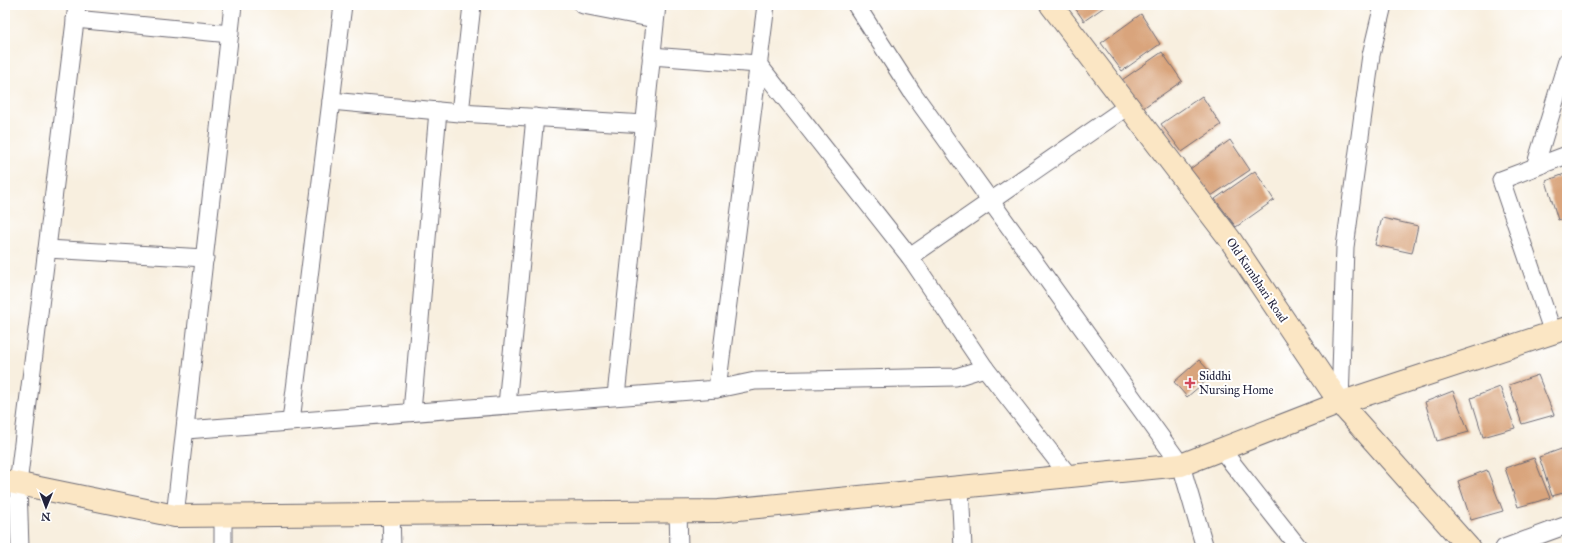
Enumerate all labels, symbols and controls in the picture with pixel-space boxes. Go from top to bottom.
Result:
street label: Old Kumbhari Road [1223,235,1291,325]
place label: Siddhi Nursing Home [1199,369,1274,398]
marker: Siddhi Nursing Home [1184,377,1196,389]
north arrow [26,487,66,527]
text: N [40,510,51,523]

